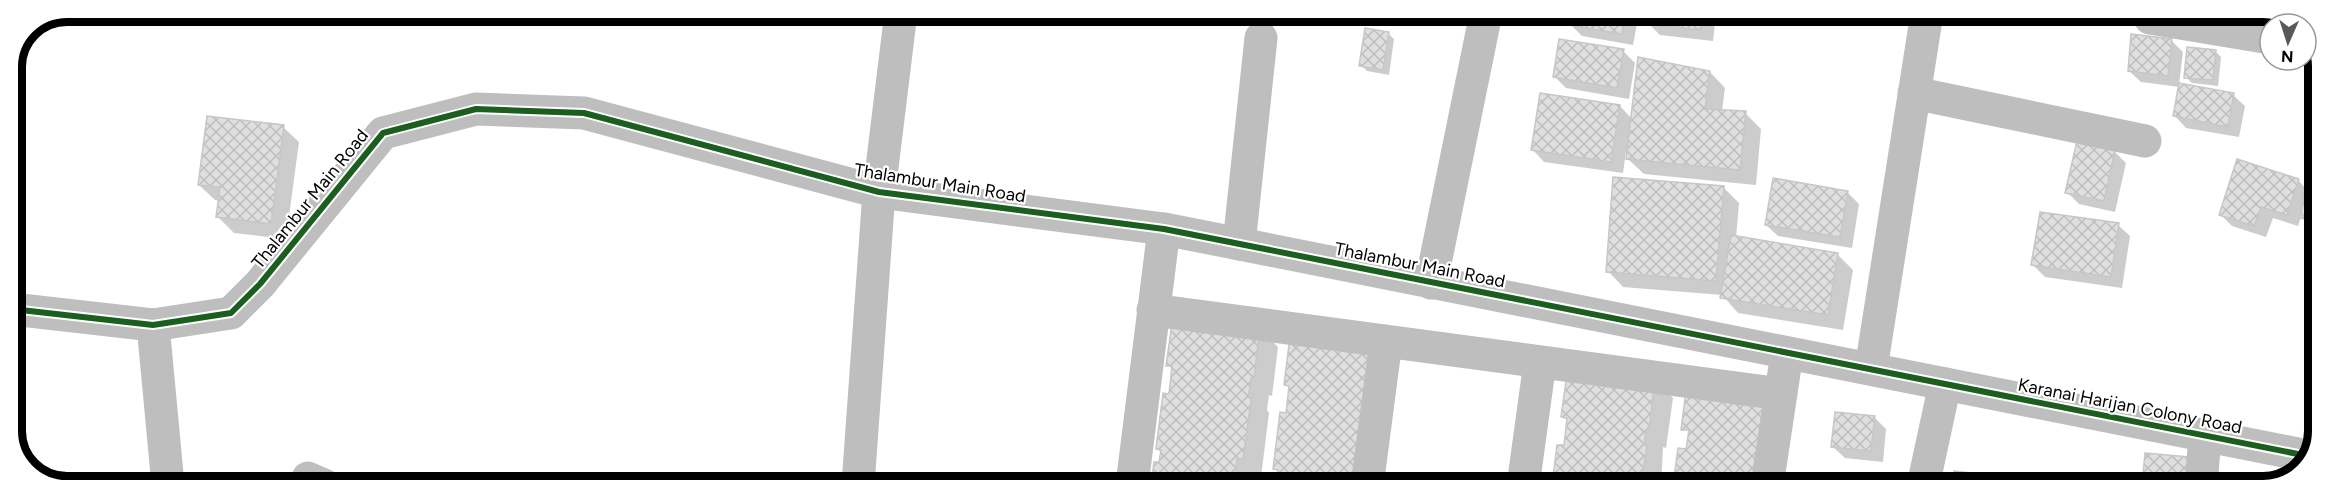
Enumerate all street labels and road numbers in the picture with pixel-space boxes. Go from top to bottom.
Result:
street label: Thalambur Main Road [247,125,373,273]
street label: Thalambur Main Road [853,159,1027,207]
street label: Thalambur Main Road [1333,238,1507,292]
street label: Karanai Harijan Colony Road [2016,373,2244,439]

